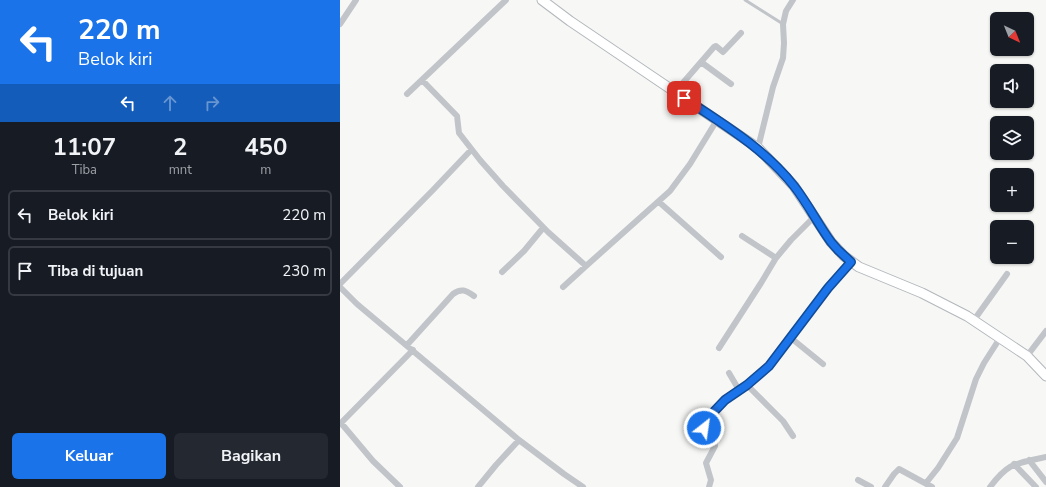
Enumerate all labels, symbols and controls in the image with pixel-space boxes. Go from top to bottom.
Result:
text: 220 m [78,11,161,49]
north arrow [990,12,1034,56]
map controls [990,12,1034,264]
icon: left [12,16,64,68]
text: Belok kiri [78,47,152,71]
button: sound [990,64,1034,108]
pin [667,81,701,115]
icon: arrive [673,87,695,109]
icon: left [117,92,139,114]
icon: ahead [159,92,181,114]
icon: right [201,92,223,114]
button: layers [990,116,1034,160]
text: 11:07 [53,131,116,163]
text: 2 [173,131,187,163]
text: 450 [244,131,287,163]
text: Tiba [72,161,97,179]
text: mnt [169,161,192,179]
text: m [260,161,271,179]
button: + [990,168,1034,212]
icon: left [14,204,36,226]
text: Belok kiri [48,205,113,225]
text: 220 m [282,205,326,225]
button: − [990,220,1034,264]
icon: arrive [14,260,36,282]
text: Tiba di tujuan [48,261,143,281]
text: 230 m [282,261,326,281]
position arrow [683,407,725,449]
button: Keluar [12,433,166,479]
button: Bagikan [174,433,328,479]

